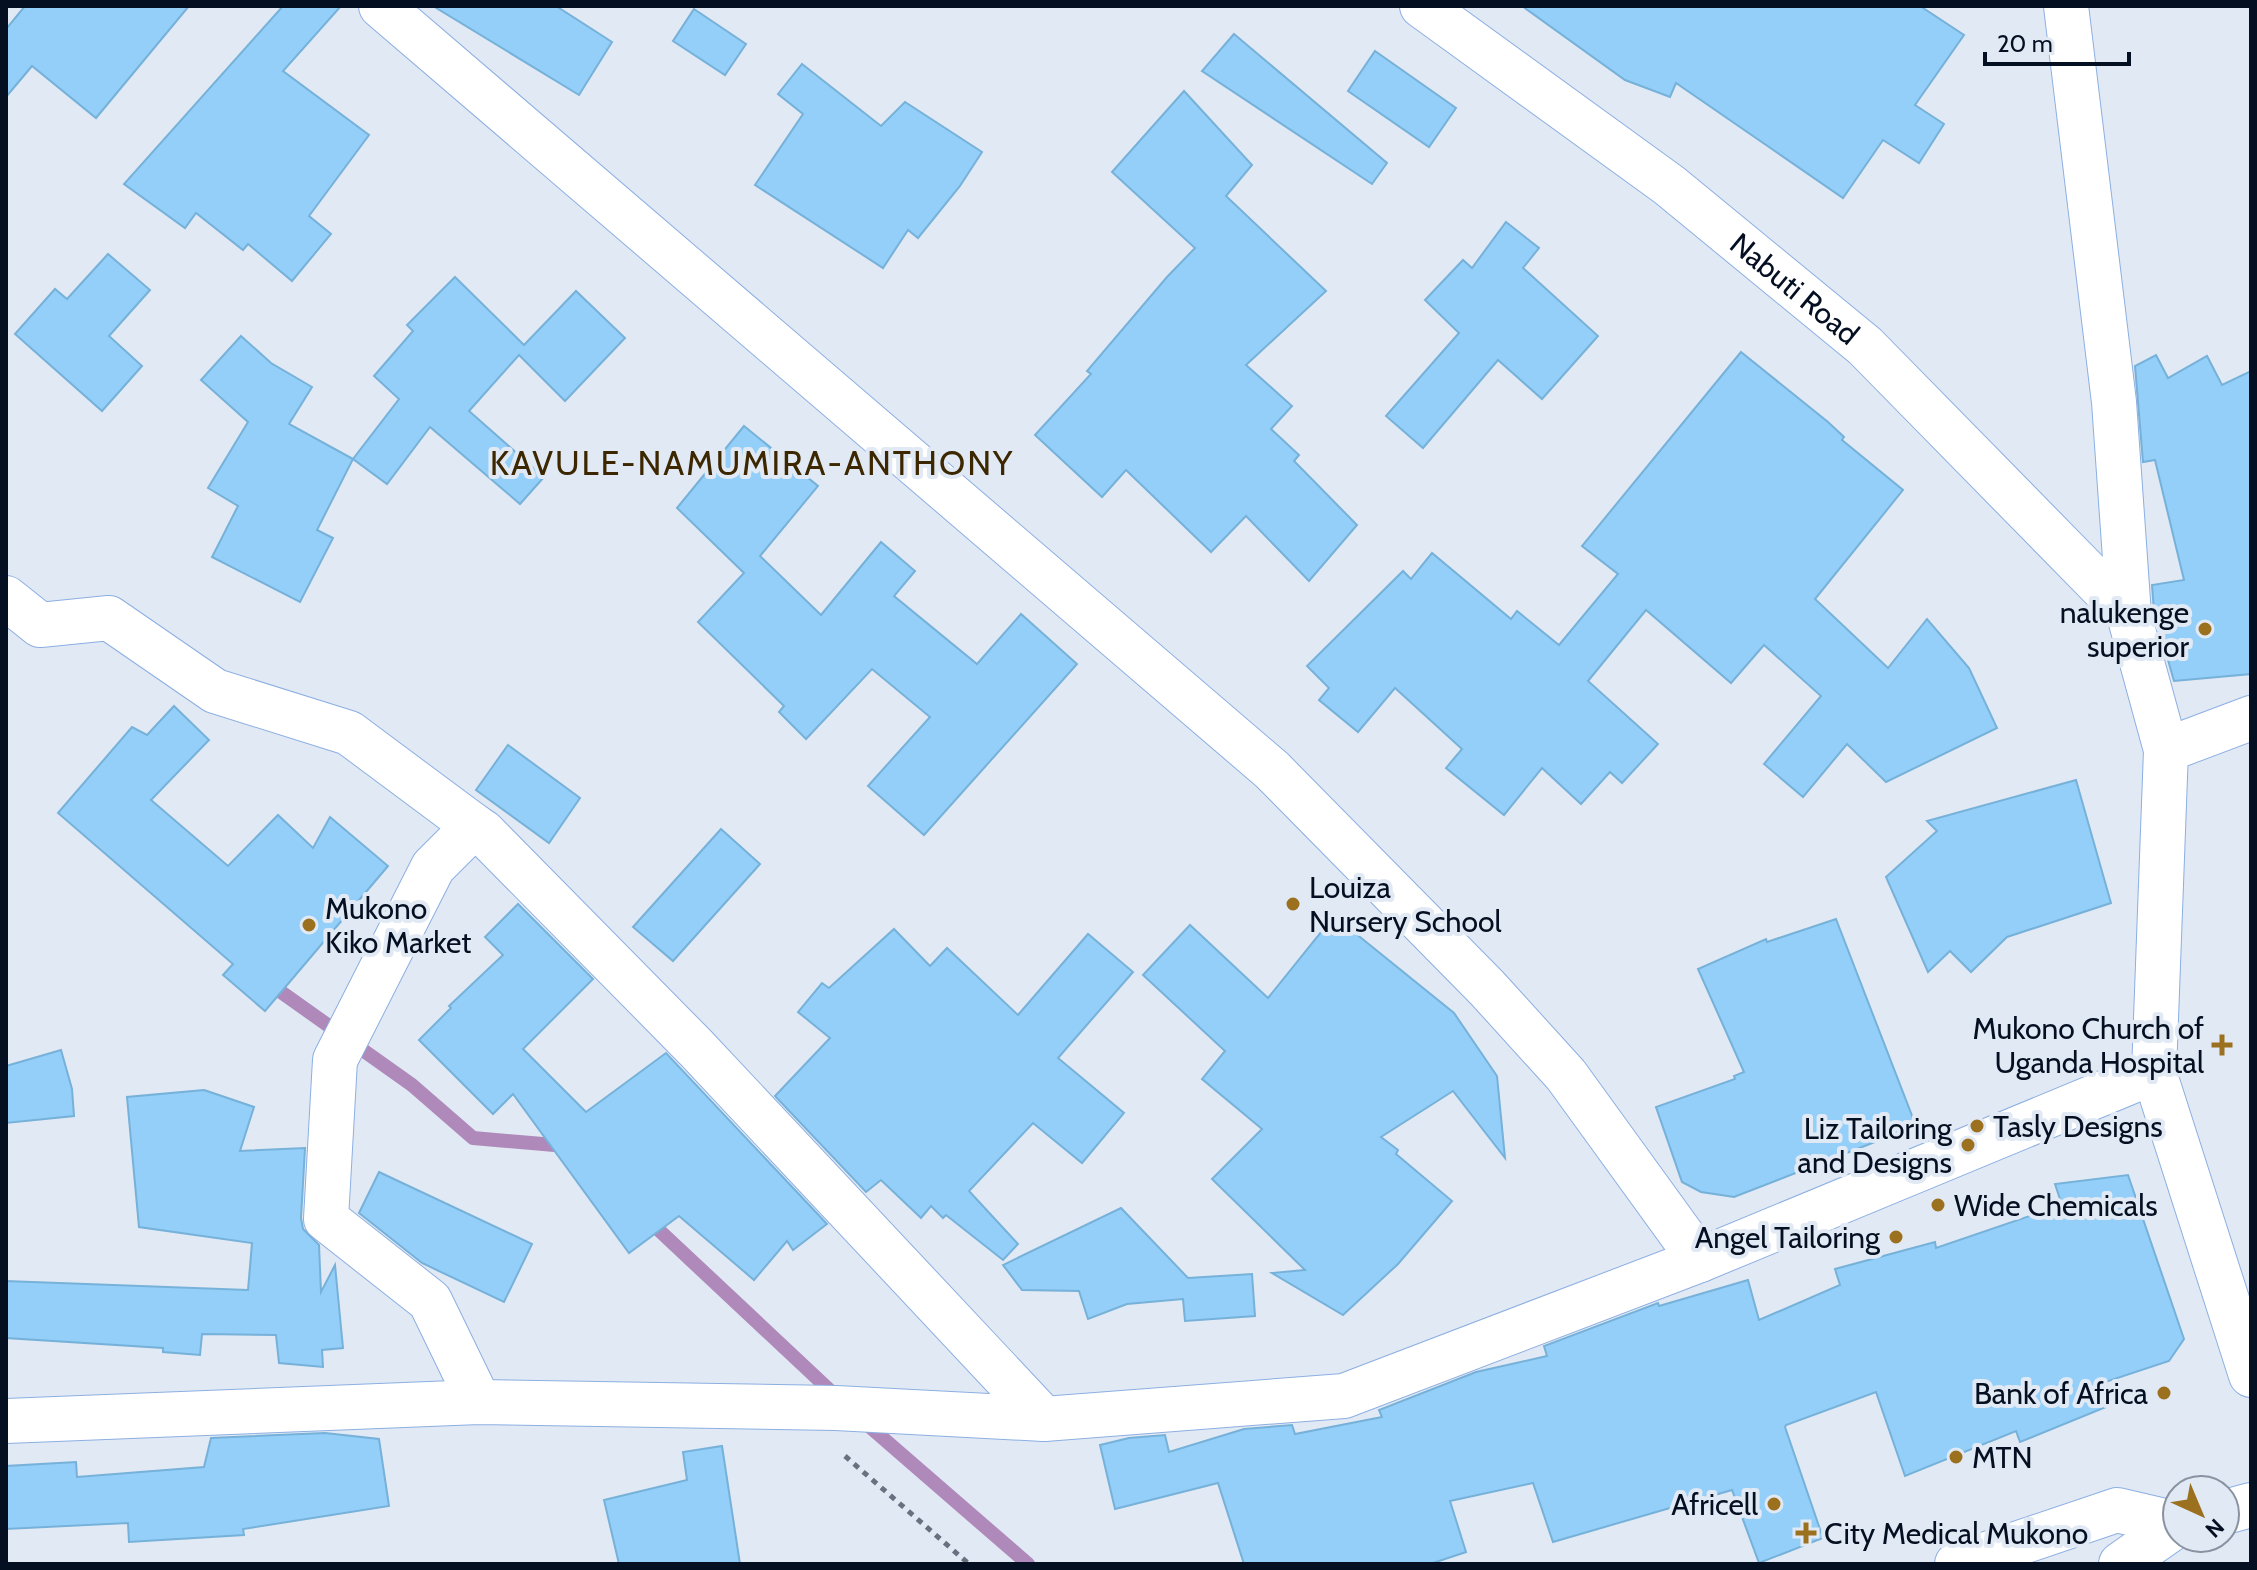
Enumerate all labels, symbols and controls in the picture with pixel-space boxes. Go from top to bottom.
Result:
scale bar [1985,16,2129,66]
text: 20 m [1997,29,2053,58]
street label: Nabuti Road [1723,225,1867,352]
district label: KAVULE-NAMUMIRA-ANTHONY [490,442,1014,484]
place label: nalukenge superior [2060,594,2190,665]
marker: nalukenge superior [2196,620,2214,638]
place label: Louiza Nursery School [1309,869,1502,940]
place label: Mukono Kiko Market [325,890,471,961]
marker: Louiza Nursery School [1284,895,1302,913]
marker: Mukono Kiko Market [300,916,318,934]
place label: Mukono Church of Uganda Hospital [1973,1010,2204,1081]
marker: Mukono Church of Uganda Hospital [2211,1034,2233,1056]
place label: Tasly Designs [1993,1108,2163,1145]
place label: Liz Tailoring and Designs [1798,1110,1953,1181]
marker: Tasly Designs [1968,1117,1986,1135]
marker: Liz Tailoring and Designs [1959,1136,1977,1154]
place label: Wide Chemicals [1954,1187,2158,1224]
marker: Wide Chemicals [1929,1196,1947,1214]
place label: Angel Tailoring [1695,1219,1881,1256]
marker: Angel Tailoring [1887,1228,1905,1246]
place label: Bank of Africa [1974,1375,2149,1412]
marker: Bank of Africa [2155,1384,2173,1402]
place label: MTN [1972,1439,2033,1476]
marker: MTN [1947,1448,1965,1466]
north arrow [2161,1474,2241,1554]
place label: Africell [1671,1486,1758,1523]
marker: Africell [1765,1495,1783,1513]
text: N [2200,1513,2230,1543]
place label: City Medical Mukono [1824,1515,2088,1552]
marker: City Medical Mukono [1795,1522,1817,1544]

